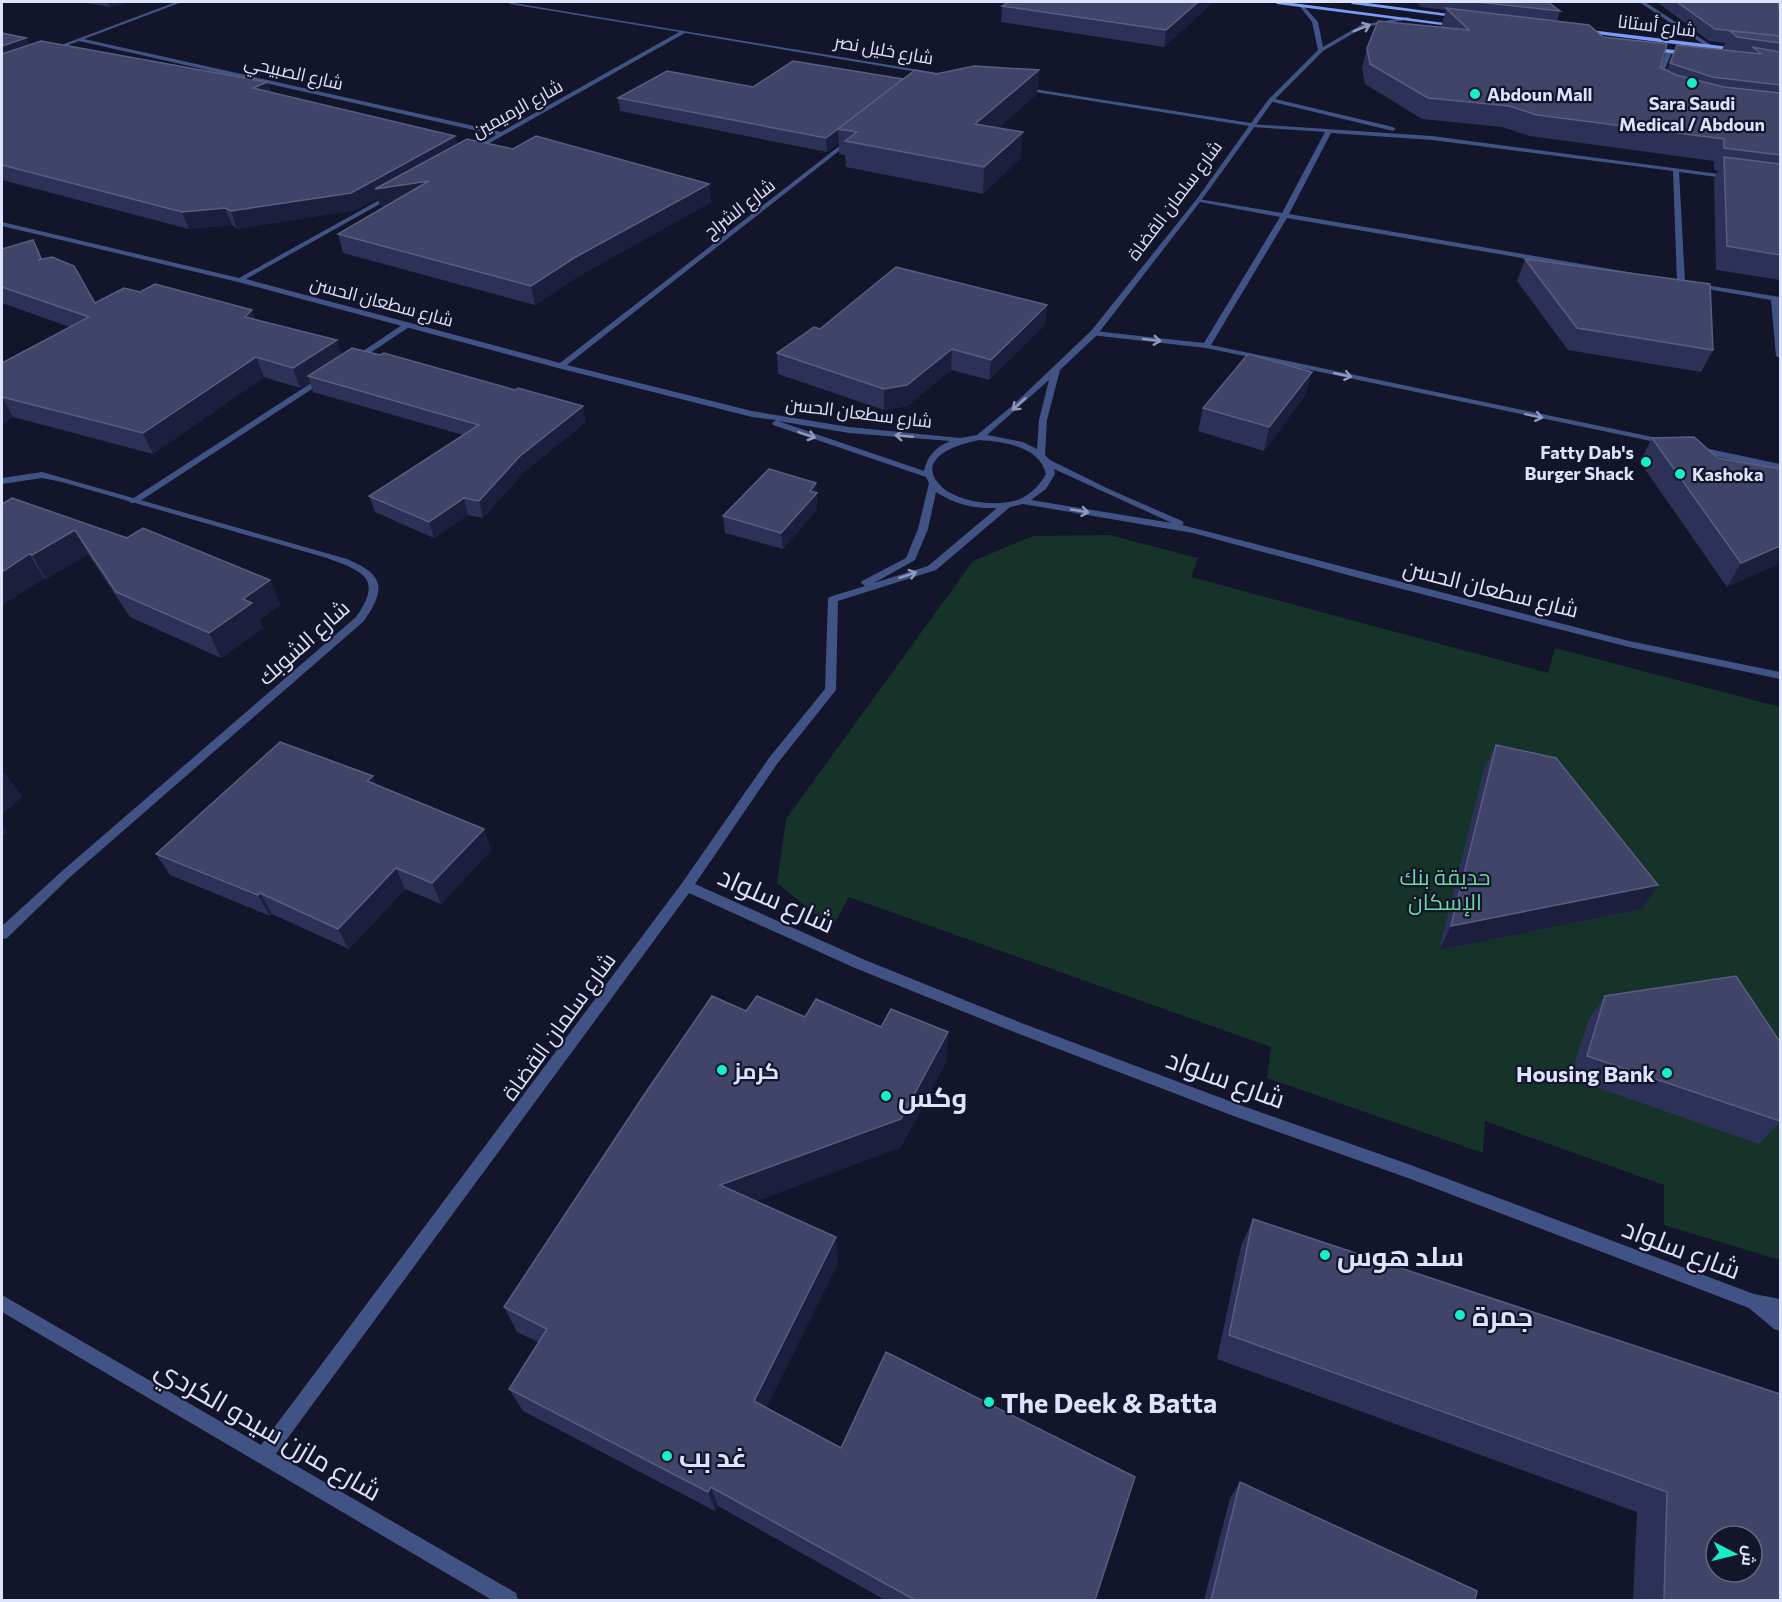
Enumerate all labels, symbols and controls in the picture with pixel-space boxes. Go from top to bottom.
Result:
street label: شارع أستانا [1616,9,1697,43]
one-way arrow [1352,21,1371,32]
street label: شارع خليل نصر [831,29,935,70]
street label: شارع الصبيحي [242,50,346,98]
street label: شارع الرميمين [468,74,567,144]
marker: Sara Saudi Medical / Abdoun [1685,76,1699,90]
place label: Abdoun Mall [1487,83,1592,105]
marker: Abdoun Mall [1468,87,1482,101]
place label: Sara Saudi Medical / Abdoun [1619,92,1765,135]
street label: شارع سلمان القضاة [1122,136,1228,265]
street label: شارع الشراح [699,173,780,244]
street label: شارع سطعان الحسن [308,271,456,333]
one-way arrow [1141,335,1161,346]
one-way arrow [1334,370,1353,382]
street label: شارع سطعان الحسن [784,392,933,434]
one-way arrow [1012,397,1027,411]
one-way arrow [1524,410,1543,422]
one-way arrow [797,430,816,441]
one-way arrow [895,430,915,441]
place label: Fatty Dab's Burger Shack [1525,441,1635,484]
marker: Fatty Dab's Burger Shack [1639,455,1653,469]
place label: Kashoka [1692,463,1763,485]
marker: Kashoka [1673,467,1687,481]
one-way arrow [1070,506,1090,517]
street label: شارع سطعان الحسن [1400,553,1582,625]
one-way arrow [898,569,917,580]
street label: شارع الشوبك [252,594,356,692]
street label: شارع سلواد [712,859,840,942]
park label: حديقة بنك الإسكان [1399,863,1491,917]
street label: شارع سلمان القضاة [495,947,622,1106]
street label: شارع سلواد [1161,1041,1290,1118]
place label: كرمز [733,1057,779,1085]
place label: Housing Bank [1516,1060,1655,1087]
marker: كرمز [715,1063,729,1077]
marker: Housing Bank [1660,1066,1674,1080]
place label: وكس [898,1080,967,1114]
marker: وكس [879,1089,893,1103]
street label: شارع سلواد [1617,1210,1746,1288]
place label: سلد هوس [1337,1239,1464,1273]
marker: سلد هوس [1318,1248,1332,1262]
place label: جمرة [1472,1299,1533,1333]
marker: جمرة [1453,1308,1467,1322]
street label: شارع مازن سيدو الكردي [147,1351,388,1512]
place label: The Deek & Batta [1001,1386,1217,1419]
marker: The Deek & Batta [982,1395,996,1409]
place label: غد بب [679,1440,747,1473]
marker: غد بب [660,1449,674,1463]
north arrow [1704,1524,1764,1584]
text: ش [1738,1544,1760,1567]

